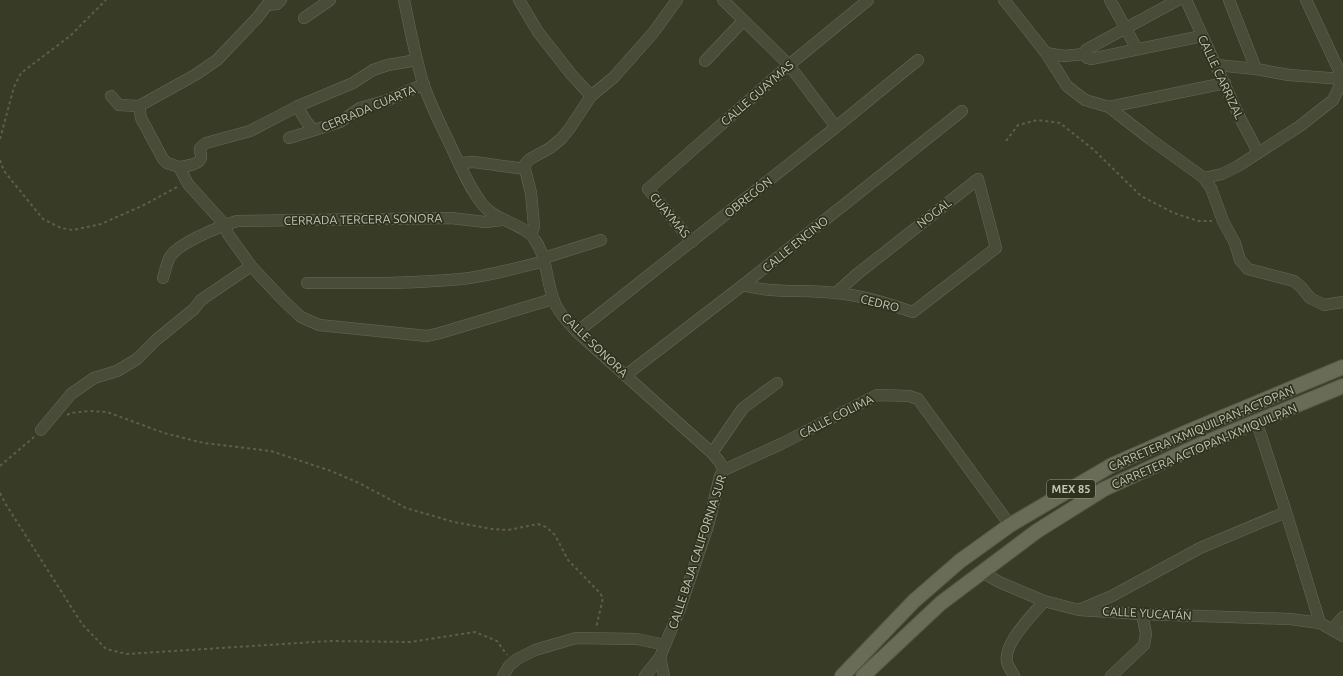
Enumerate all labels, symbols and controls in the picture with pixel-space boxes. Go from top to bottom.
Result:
street label: CALLE CARRIZAL [1196,33,1246,121]
street label: CALLE GUAYMAS [718,58,796,128]
street label: CERRADA CUARTA [319,82,417,134]
street label: OBREGÓN [722,174,774,220]
street label: GUAYMAS [647,190,693,240]
street label: NOGAL [914,196,954,230]
street label: CERRADA TERCERA SONORA [284,211,443,227]
street label: CALLE ENCINO [760,214,830,274]
street label: CEDRO [859,292,901,314]
street label: CALLE SONORA [559,310,631,380]
street label: CARRETERA IXMIQUILPAN-ACTOPAN [1106,383,1296,473]
street label: CALLE COLIMA [797,392,875,440]
street label: CARRETERA ACTOPAN-IXMIQUILPAN [1109,401,1299,491]
street label: CALLE BAJA CALIFORNIA SUR [666,473,728,631]
road number: MEX 85 [1047,480,1095,498]
street label: CALLE YUCATÁN [1102,604,1192,622]

